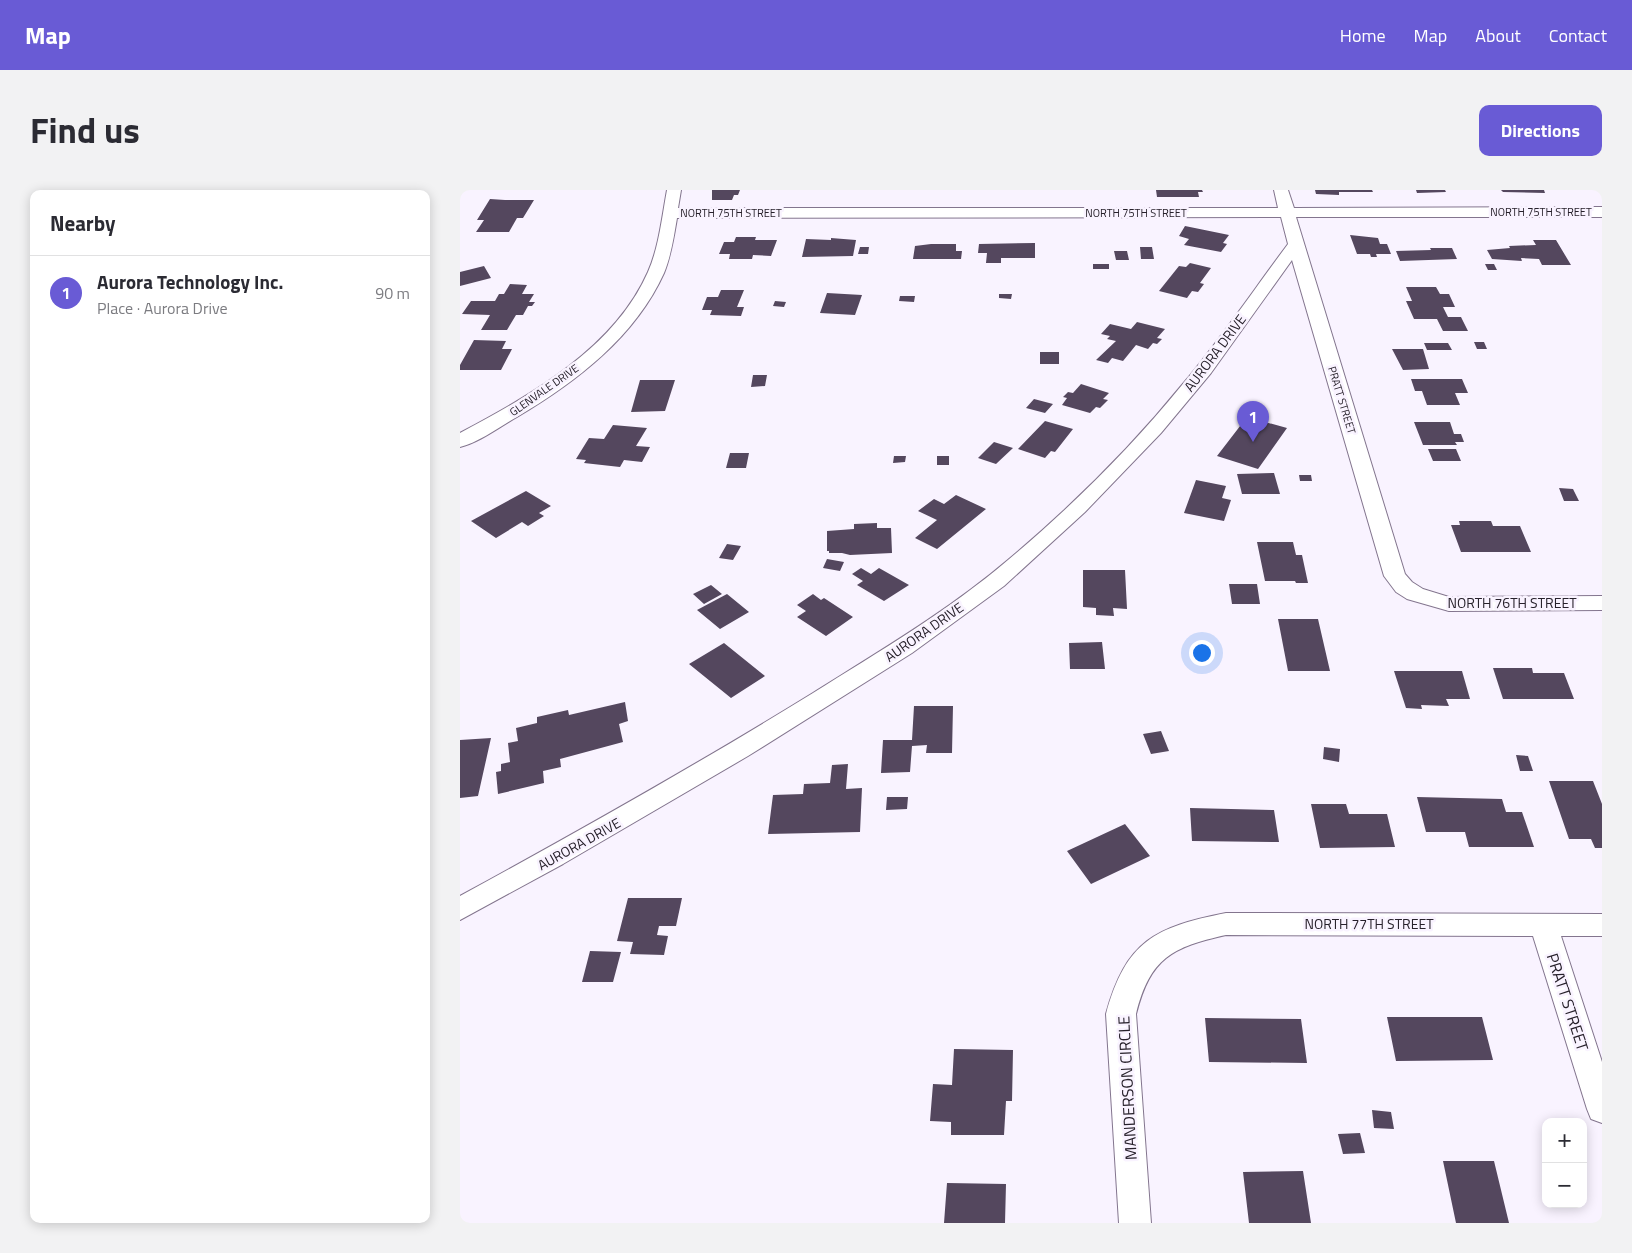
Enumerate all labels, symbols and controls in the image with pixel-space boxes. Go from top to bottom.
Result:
text: Map [25,17,71,53]
text: Home [1340,22,1386,49]
text: Map [1414,22,1447,49]
text: About [1475,22,1521,49]
text: Contact [1549,22,1607,49]
text: Find us [30,103,140,157]
button: Directions [1479,105,1602,156]
street label: NORTH 75TH STREET [1490,204,1592,220]
street label: NORTH 75TH STREET [680,205,782,221]
street label: NORTH 75TH STREET [1085,205,1187,221]
text: Nearby [50,207,115,239]
text: Aurora Technology Inc. [97,267,283,296]
text: 1 [62,281,70,305]
text: 90 m [375,281,410,305]
text: Place · Aurora Drive [97,296,228,320]
street label: AURORA DRIVE [1179,309,1251,396]
street label: GLENVALE DRIVE [506,360,582,420]
street label: PRATT STREET [1324,364,1360,436]
pin: 1 [1237,401,1269,442]
street label: NORTH 76TH STREET [1447,592,1577,613]
street label: AURORA DRIVE [880,596,968,667]
your location [1189,640,1215,666]
street label: AURORA DRIVE [533,812,624,875]
street label: NORTH 77TH STREET [1304,913,1434,934]
street label: PRATT STREET [1541,950,1595,1054]
street label: MANDERSON CIRCLE [1111,1015,1143,1161]
map controls [1542,1118,1587,1208]
button: + [1542,1118,1587,1163]
button: − [1542,1163,1587,1208]

